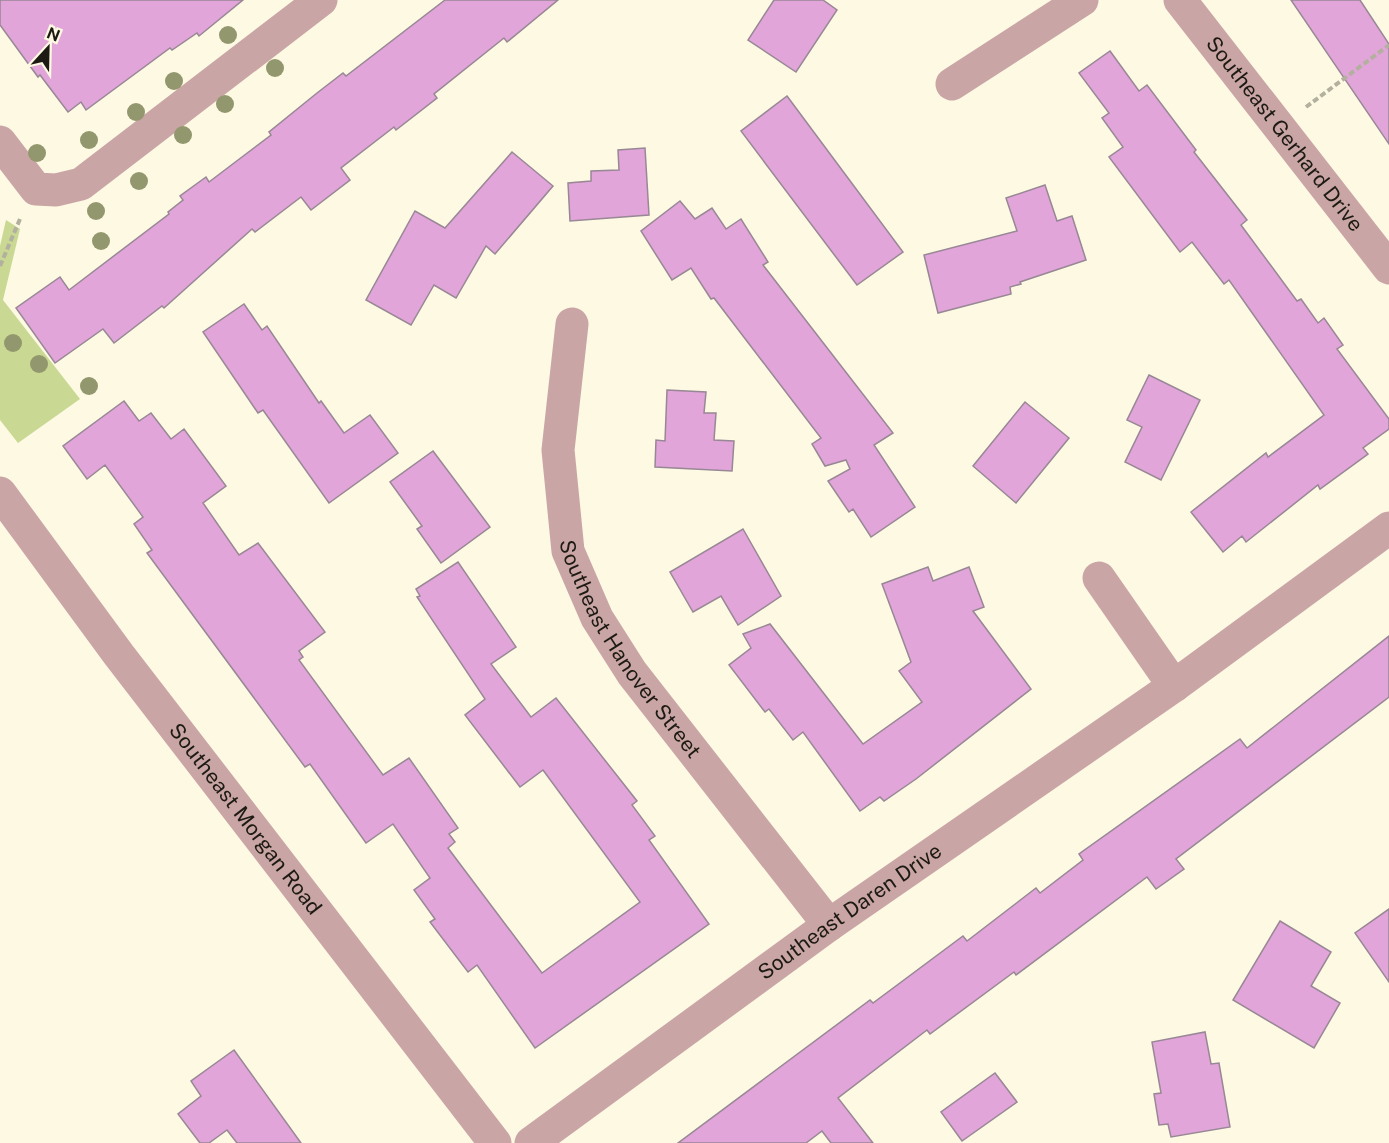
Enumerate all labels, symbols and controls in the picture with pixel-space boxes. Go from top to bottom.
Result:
north arrow [18,18,78,78]
text: N [44,23,63,46]
street label: Southeast Gerhard Drive [1201,31,1369,236]
street label: Southeast Hanover Street [555,539,707,763]
street label: Southeast Morgan Road [164,718,327,919]
street label: Southeast Daren Drive [753,838,946,985]

